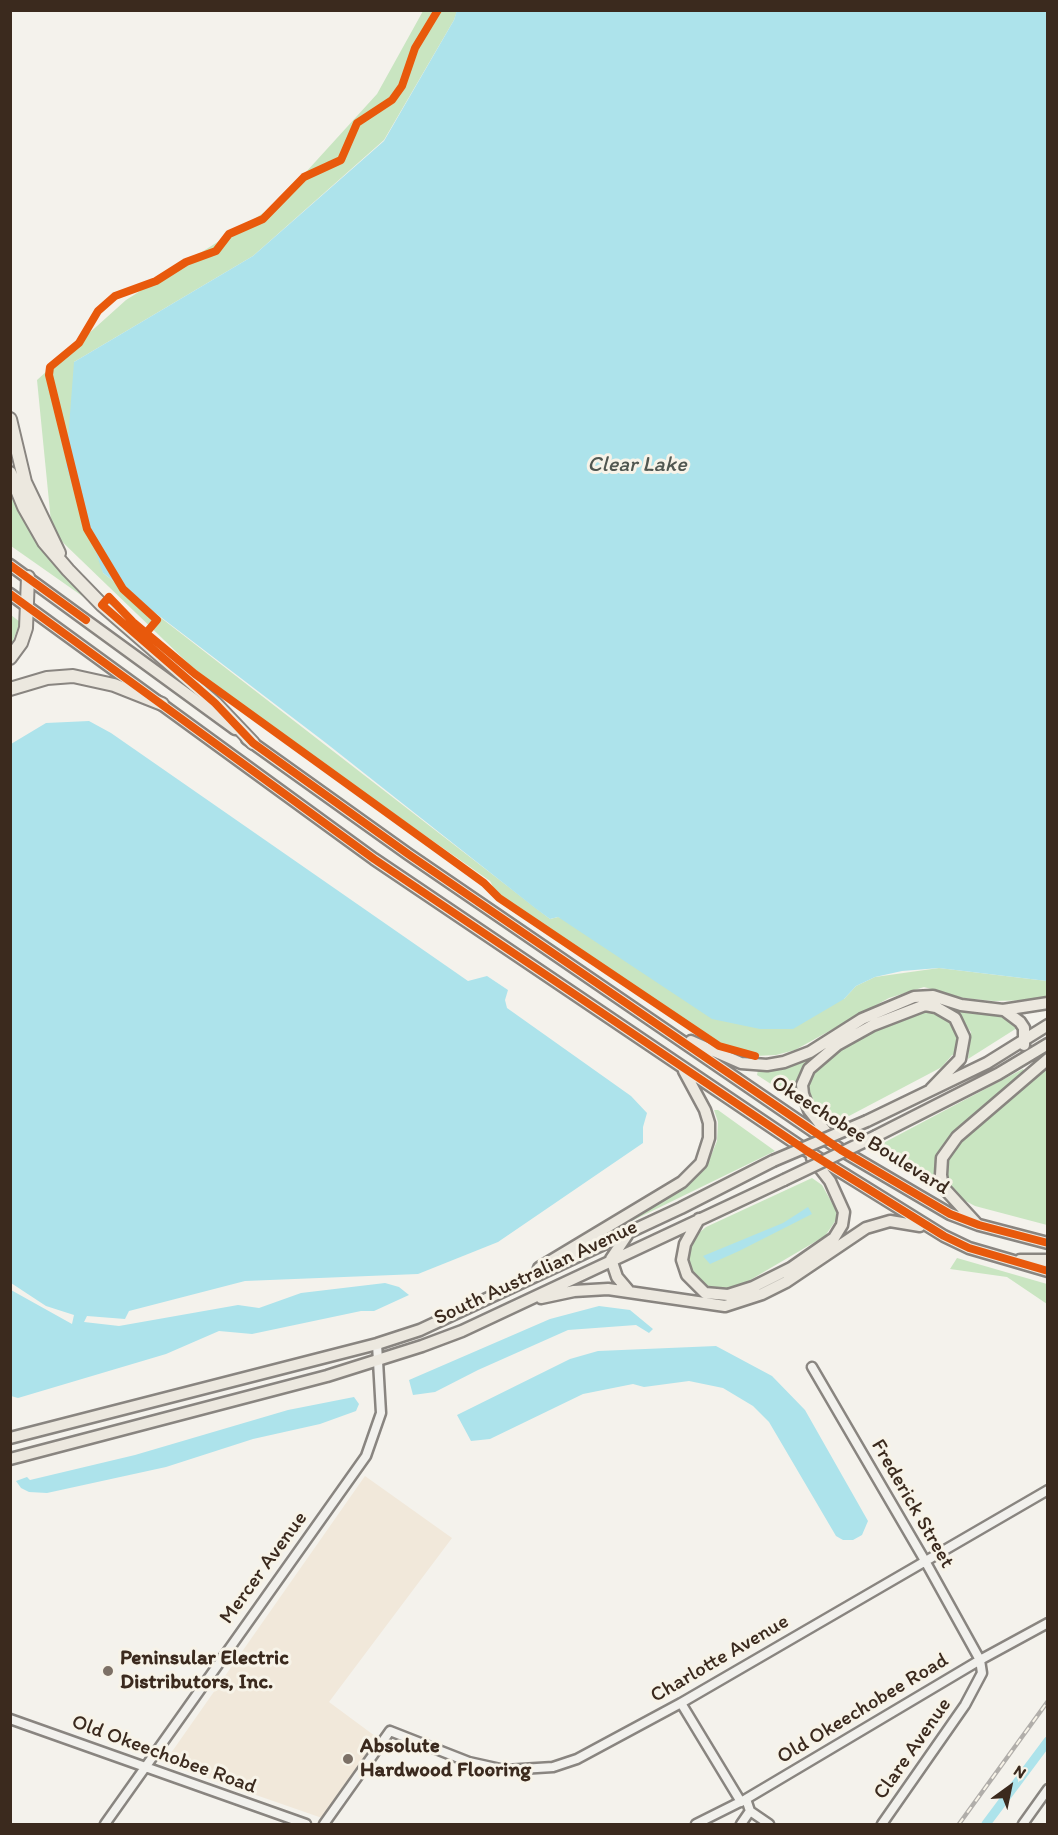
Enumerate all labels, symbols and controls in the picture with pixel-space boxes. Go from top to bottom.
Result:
water label: Clear Lake [587,452,687,478]
street label: Okeechobee Boulevard [766,1071,954,1201]
street label: South Australian Avenue [430,1215,642,1331]
street label: Frederick Street [865,1435,959,1573]
street label: Mercer Avenue [215,1507,313,1629]
street label: Charlotte Avenue [646,1609,794,1709]
place label: Peninsular Electric Distributors, Inc. [120,1646,289,1696]
street label: Old Okeechobee Road [773,1648,953,1770]
marker: Peninsular Electric Distributors, Inc. [101,1664,115,1678]
street label: Clare Avenue [869,1693,957,1805]
street label: Old Okeechobee Road [68,1710,260,1800]
place label: Absolute Hardwood Flooring [360,1734,531,1784]
marker: Absolute Hardwood Flooring [341,1752,355,1766]
north arrow [980,1757,1040,1817]
text: N [1010,1761,1030,1782]

